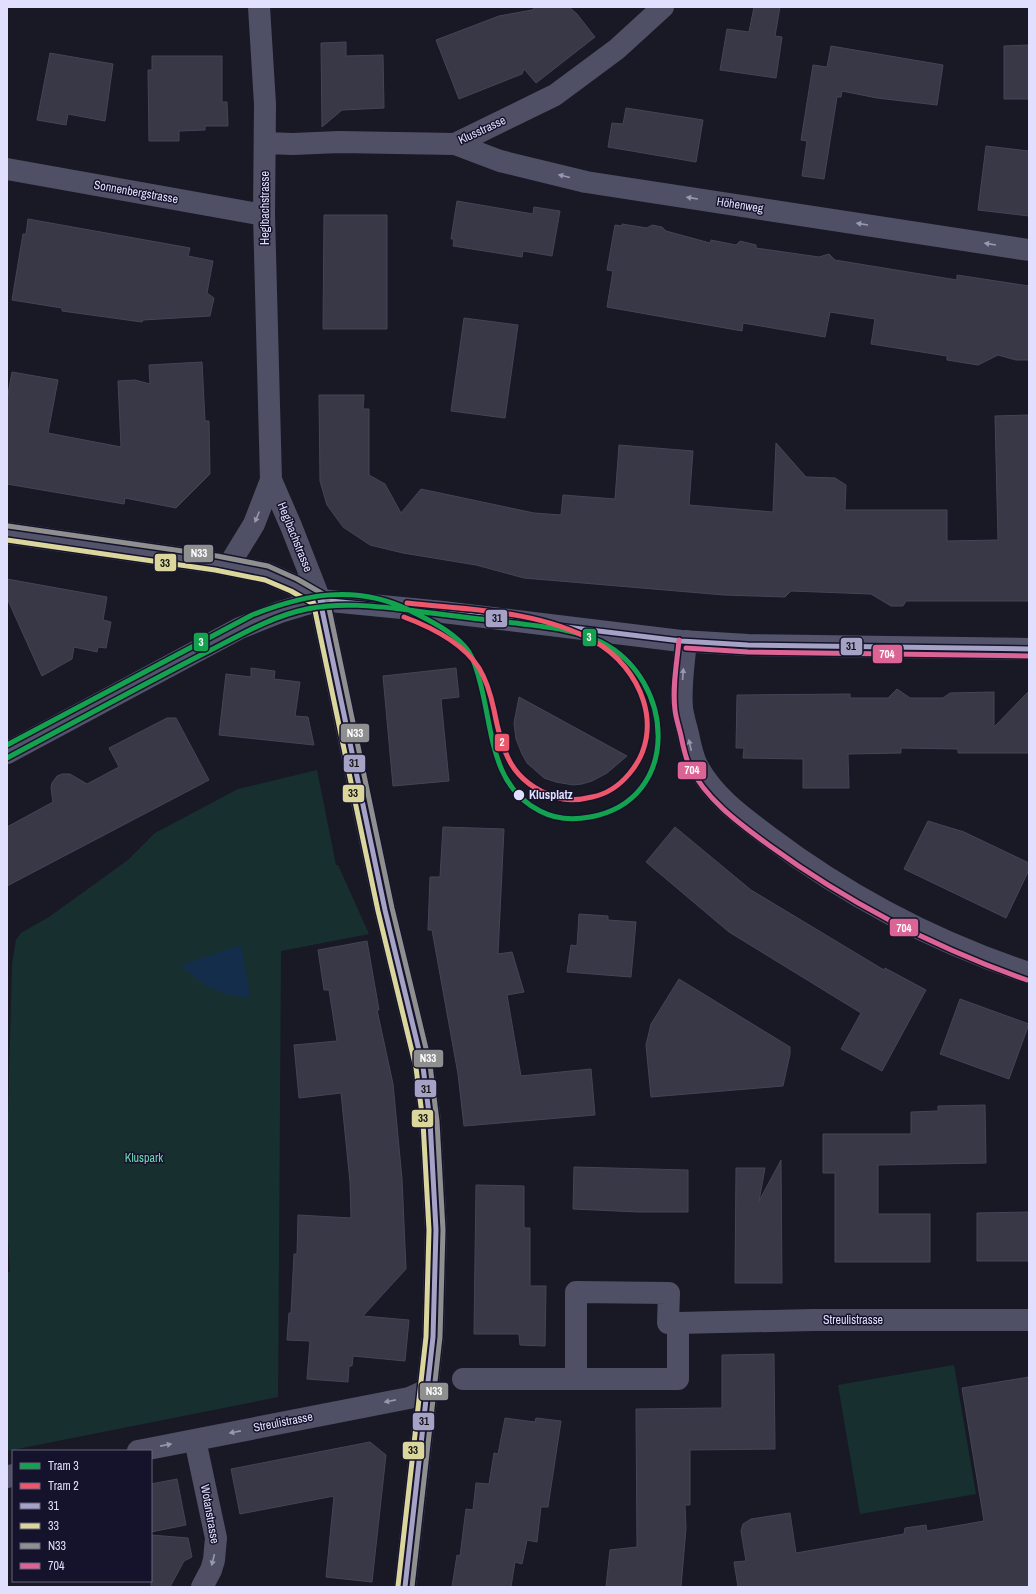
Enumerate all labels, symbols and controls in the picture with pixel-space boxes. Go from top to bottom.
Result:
street label: Klusstrasse [456,112,508,148]
street label: Hegibachstrasse [257,171,273,245]
one-way arrow [558,173,570,179]
street label: Sonnenbergstrasse [93,177,179,207]
street label: Höhenweg [716,193,765,217]
one-way arrow [686,195,698,201]
one-way arrow [856,221,868,227]
one-way arrow [984,241,997,247]
street label: Hegibachstrasse [274,500,316,574]
one-way arrow [254,511,260,522]
line badge: N33 [183,544,214,563]
text: N33 [191,546,207,560]
line badge: 33 [154,553,177,572]
text: 33 [160,556,170,570]
line badge: 31 [485,609,508,628]
text: 31 [492,611,502,625]
line badge: 3 [582,628,597,647]
text: 3 [586,630,592,644]
line badge: 3 [193,632,209,652]
text: 3 [198,635,204,649]
line badge: 31 [840,637,863,656]
text: 31 [846,639,856,653]
line badge: 704 [872,644,903,664]
text: 704 [879,647,895,661]
one-way arrow [680,668,687,680]
line badge: N33 [340,723,370,743]
text: N33 [347,726,363,740]
line badge: 2 [494,733,510,752]
text: 2 [499,735,505,749]
one-way arrow [687,739,693,751]
line badge: 31 [343,754,366,773]
text: 31 [349,756,359,770]
line badge: 704 [677,761,707,780]
text: 704 [684,763,700,777]
line badge: 33 [342,784,365,803]
text: 33 [348,786,358,800]
place label: Klusplatz [529,787,573,803]
marker: Klusplatz [512,788,526,802]
line badge: 704 [889,918,919,937]
text: 704 [896,921,912,935]
line badge: N33 [413,1049,444,1068]
text: N33 [420,1051,436,1065]
line badge: 31 [414,1079,437,1098]
text: 31 [421,1082,431,1096]
line badge: 33 [411,1109,434,1128]
text: 33 [418,1111,428,1125]
park label: Kluspark [125,1150,163,1166]
street label: Streulistrasse [823,1312,883,1328]
line badge: N33 [419,1382,449,1401]
text: N33 [426,1384,442,1398]
one-way arrow [384,1399,396,1405]
street label: Streulistrasse [252,1408,314,1436]
line badge: 31 [412,1412,435,1431]
text: 31 [419,1414,429,1428]
one-way arrow [229,1429,241,1435]
line badge: 33 [402,1441,425,1460]
one-way arrow [160,1442,172,1448]
text: 33 [408,1443,418,1457]
legend [12,1450,152,1582]
text: Tram 3 [48,1458,79,1474]
text: Tram 2 [48,1478,79,1494]
street label: Wotanstrasse [197,1483,223,1545]
text: 31 [48,1498,59,1514]
text: 33 [48,1518,59,1534]
text: N33 [48,1538,66,1554]
one-way arrow [210,1554,216,1567]
text: 704 [48,1558,65,1574]

